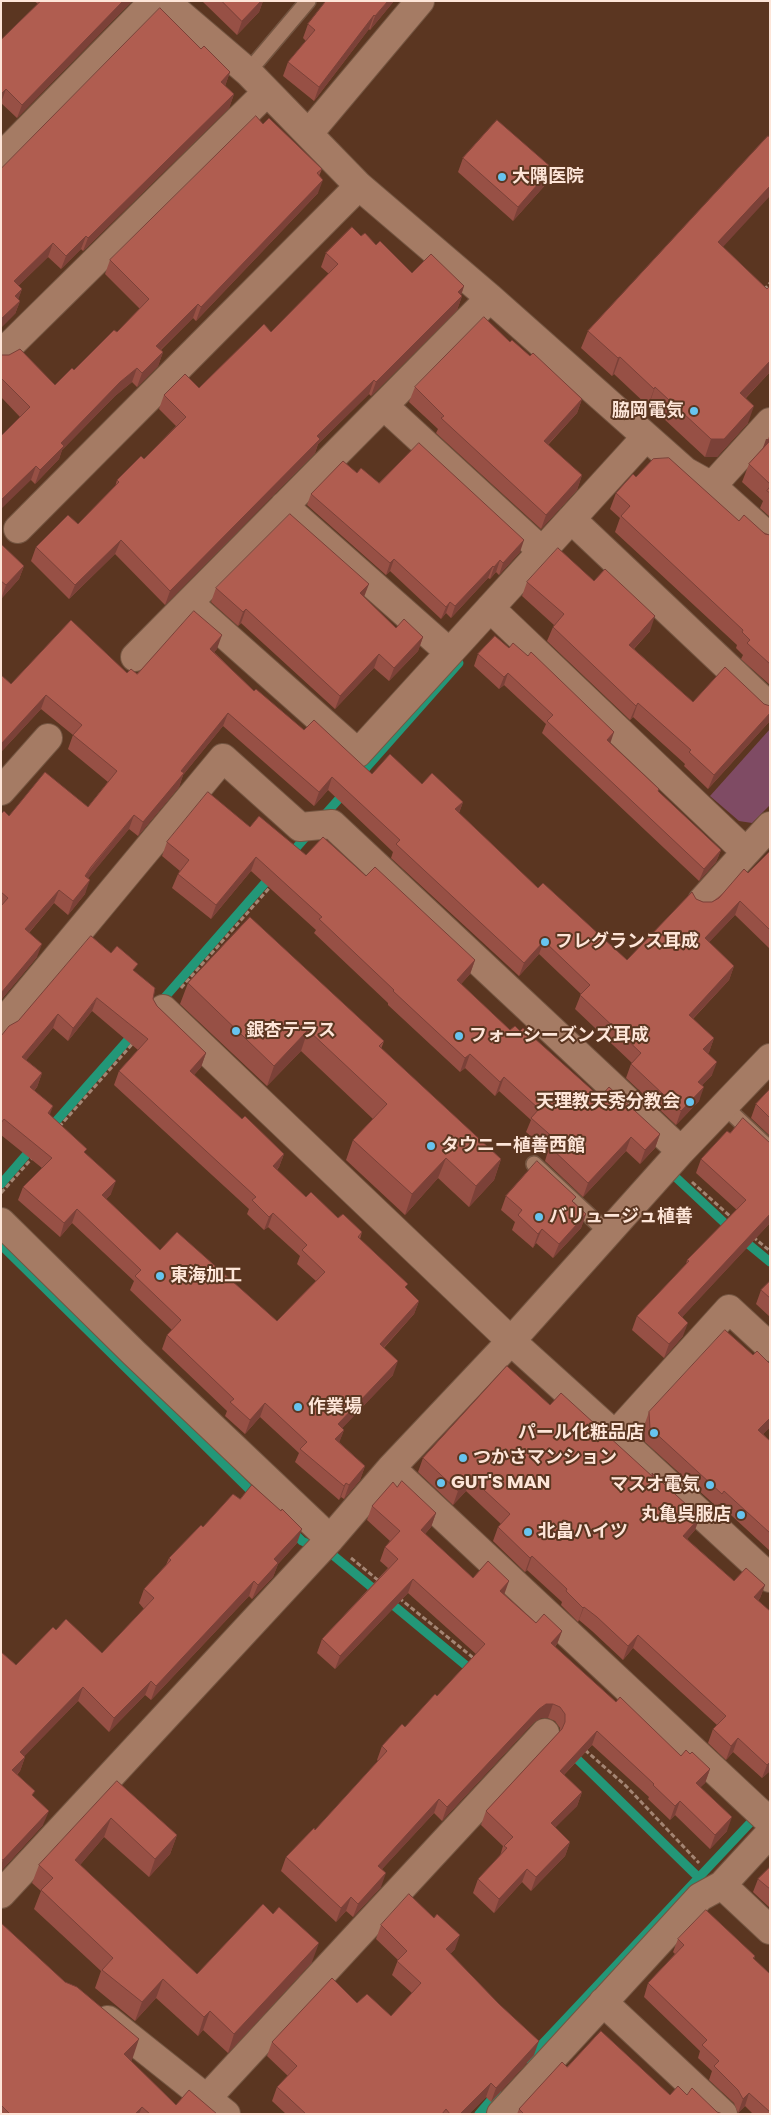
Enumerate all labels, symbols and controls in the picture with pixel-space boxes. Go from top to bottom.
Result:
place label: 大隅医院 [512,166,584,188]
marker: 大隅医院 [496,171,508,183]
place label: 脇岡電気 [612,400,684,422]
marker: 脇岡電気 [688,405,700,417]
place label: フレグランス耳成 [555,931,699,953]
marker: フレグランス耳成 [539,936,551,948]
place label: 銀杏テラス [246,1020,336,1042]
marker: 銀杏テラス [230,1025,242,1037]
place label: フォーシーズンズ耳成 [469,1025,649,1047]
marker: フォーシーズンズ耳成 [453,1030,465,1042]
place label: 天理教天秀分教会 [536,1091,680,1113]
marker: 天理教天秀分教会 [684,1096,696,1108]
place label: タウニー植善西館 [441,1135,585,1157]
marker: タウニー植善西館 [425,1140,437,1152]
place label: バリュージュ植善 [549,1206,693,1228]
marker: バリュージュ植善 [533,1211,545,1223]
place label: 東海加工 [170,1265,242,1287]
marker: 東海加工 [154,1270,166,1282]
place label: 作業場 [308,1396,362,1418]
marker: 作業場 [292,1401,304,1413]
place label: パール化粧品店 [518,1422,644,1444]
marker: パール化粧品店 [648,1427,660,1439]
place label: つかさマンション [473,1447,617,1469]
marker: つかさマンション [457,1452,469,1464]
place label: GUT'S MAN [451,1472,550,1494]
place label: マスオ電気 [610,1474,700,1496]
marker: GUT'S MAN [435,1477,447,1489]
marker: マスオ電気 [704,1479,716,1491]
place label: 丸亀呉服店 [641,1504,731,1526]
marker: 丸亀呉服店 [735,1509,747,1521]
place label: 北畠ハイツ [538,1521,628,1543]
marker: 北畠ハイツ [522,1526,534,1538]

